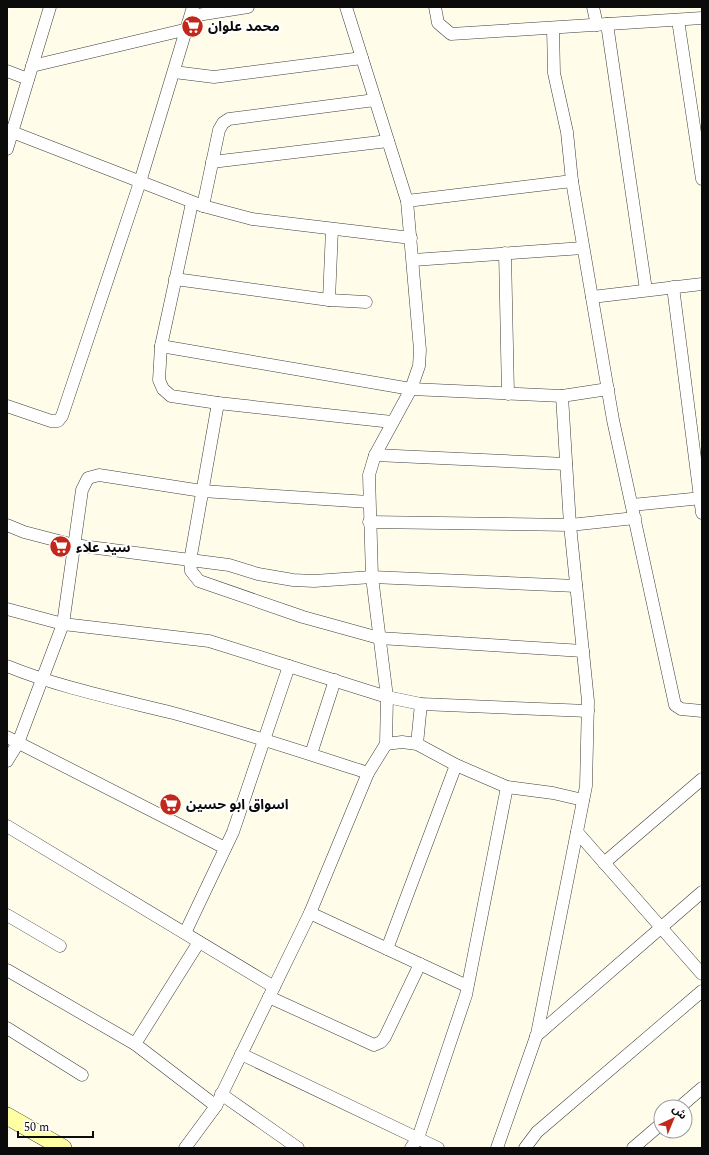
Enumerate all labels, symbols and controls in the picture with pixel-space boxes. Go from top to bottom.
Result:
supermarket icon: محمد علوان [179,13,205,39]
place label: محمد علوان [208,16,280,37]
supermarket icon: سيد علاء [47,534,73,560]
place label: سيد علاء [76,537,130,558]
supermarket icon: اسواق ابو حسين [158,791,184,817]
place label: اسواق ابو حسين [186,794,289,815]
north arrow [653,1099,693,1139]
text: ش [668,1101,691,1124]
scale bar [18,1113,93,1139]
text: 50 m [24,1118,49,1137]

